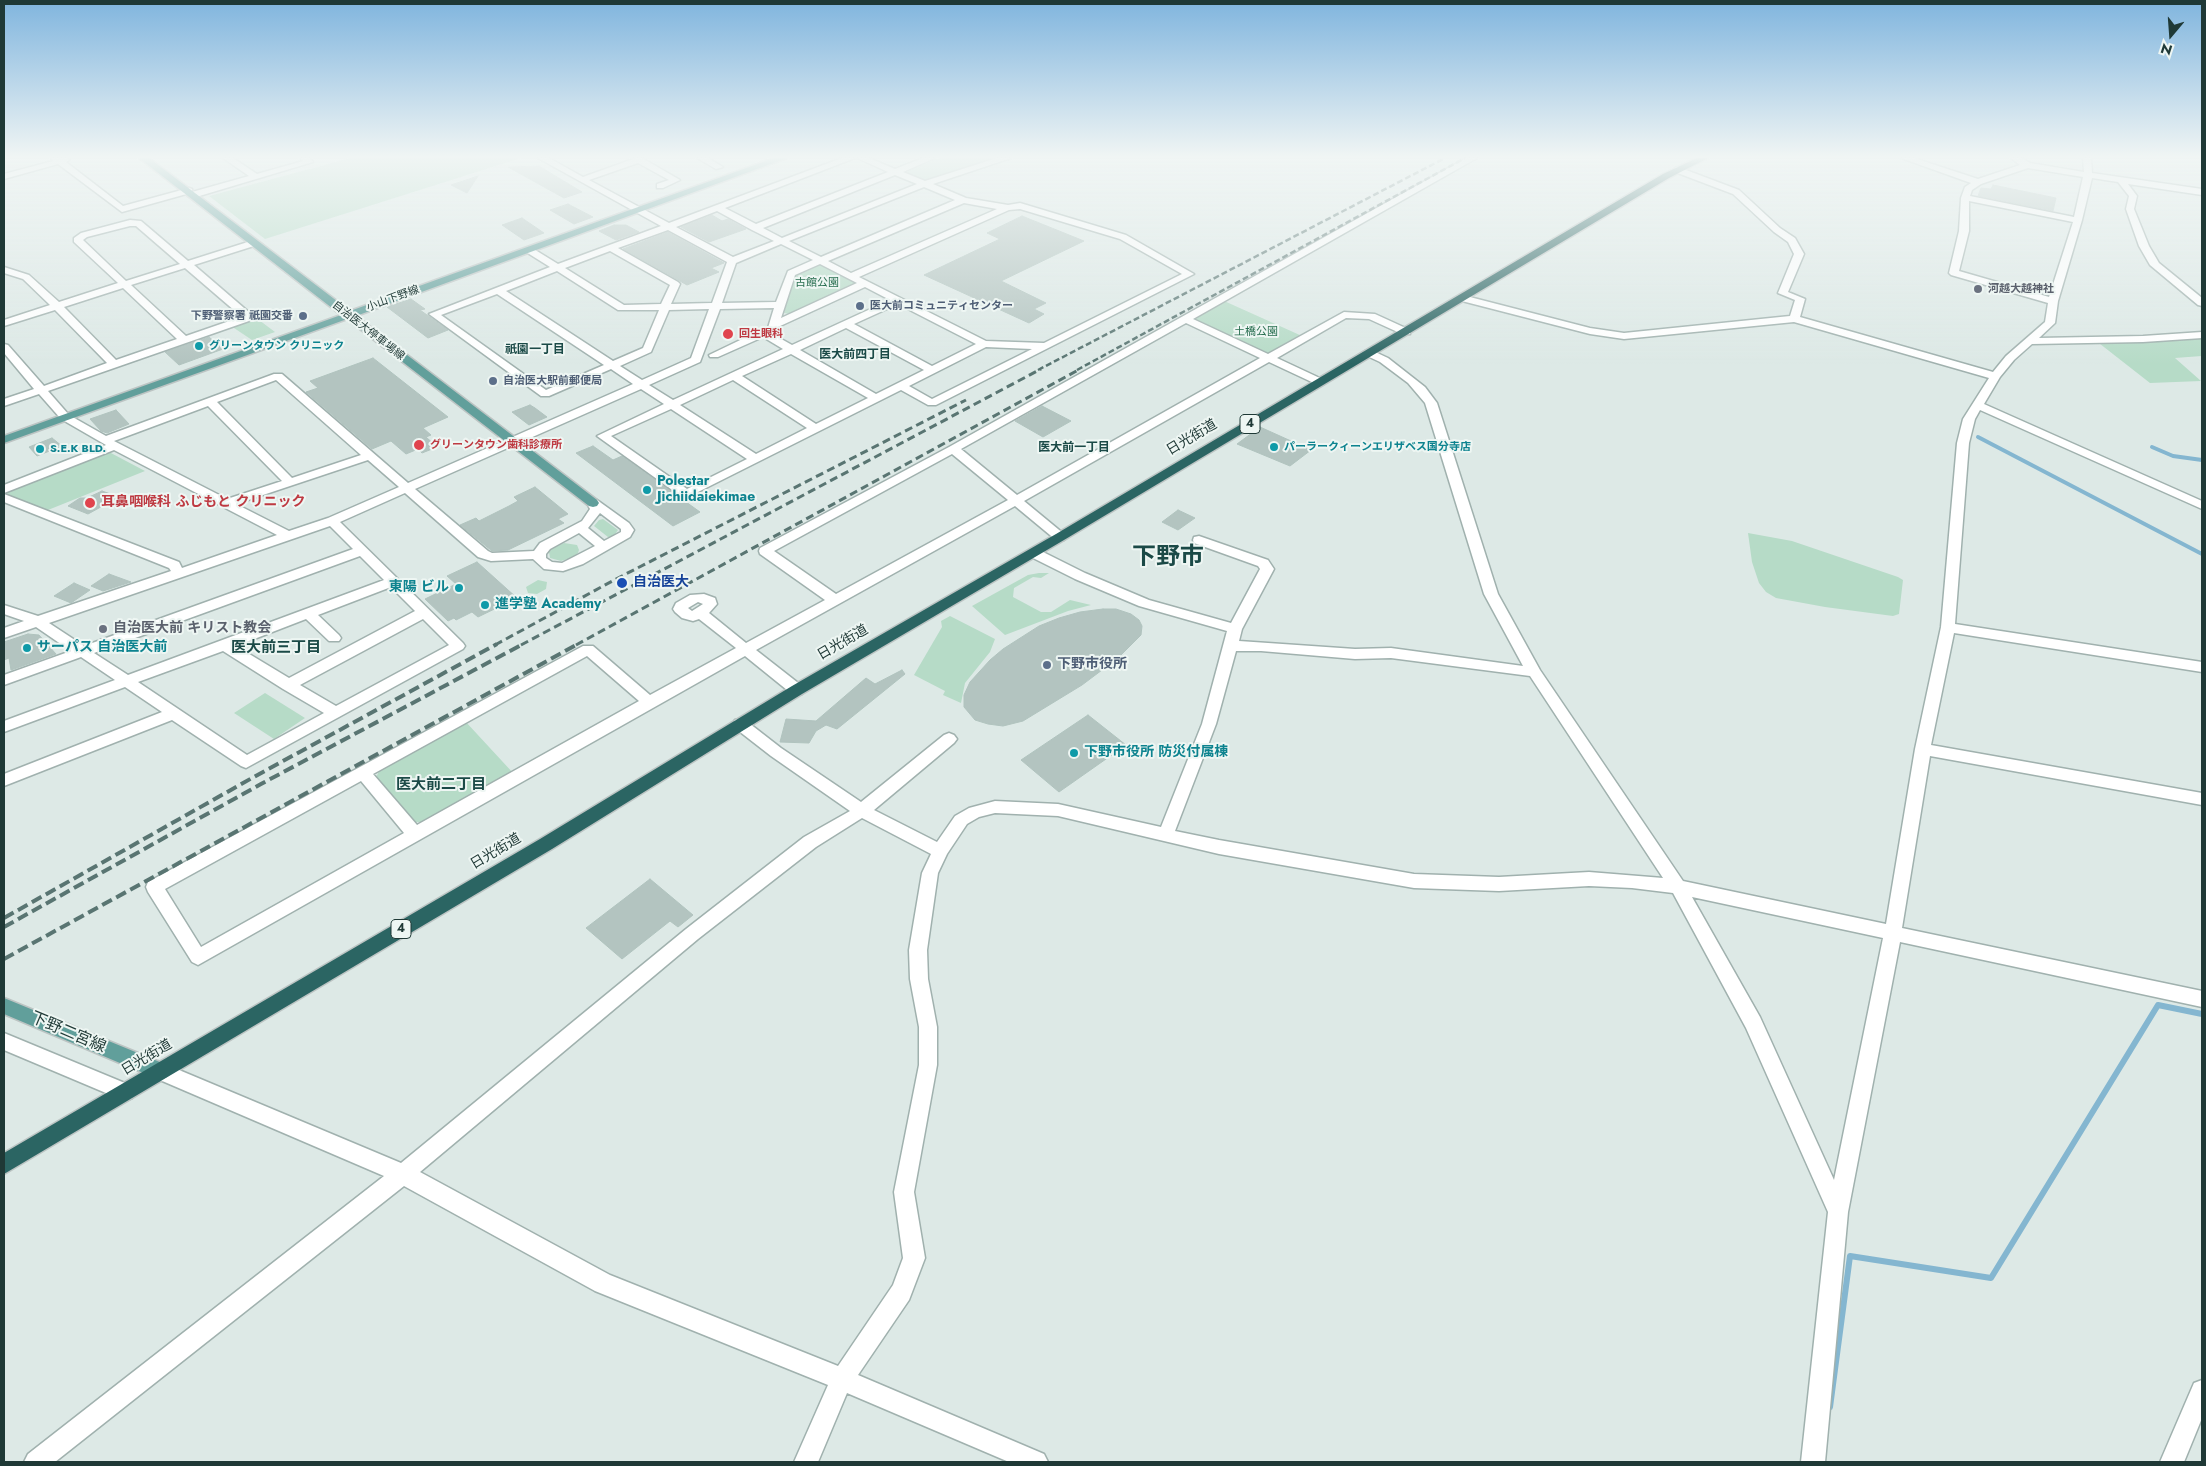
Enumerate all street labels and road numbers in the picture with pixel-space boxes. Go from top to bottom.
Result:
street label: 小山下野線 [365,283,421,315]
street label: 自治医大停車場線 [329,299,407,363]
road number: 4 [1240,414,1260,434]
street label: 日光街道 [1164,416,1220,460]
street label: 日光街道 [815,622,871,664]
street label: 日光街道 [468,830,524,874]
road number: 4 [391,920,411,939]
street label: 下野二宮線 [27,1009,109,1057]
street label: 日光街道 [119,1036,175,1080]

